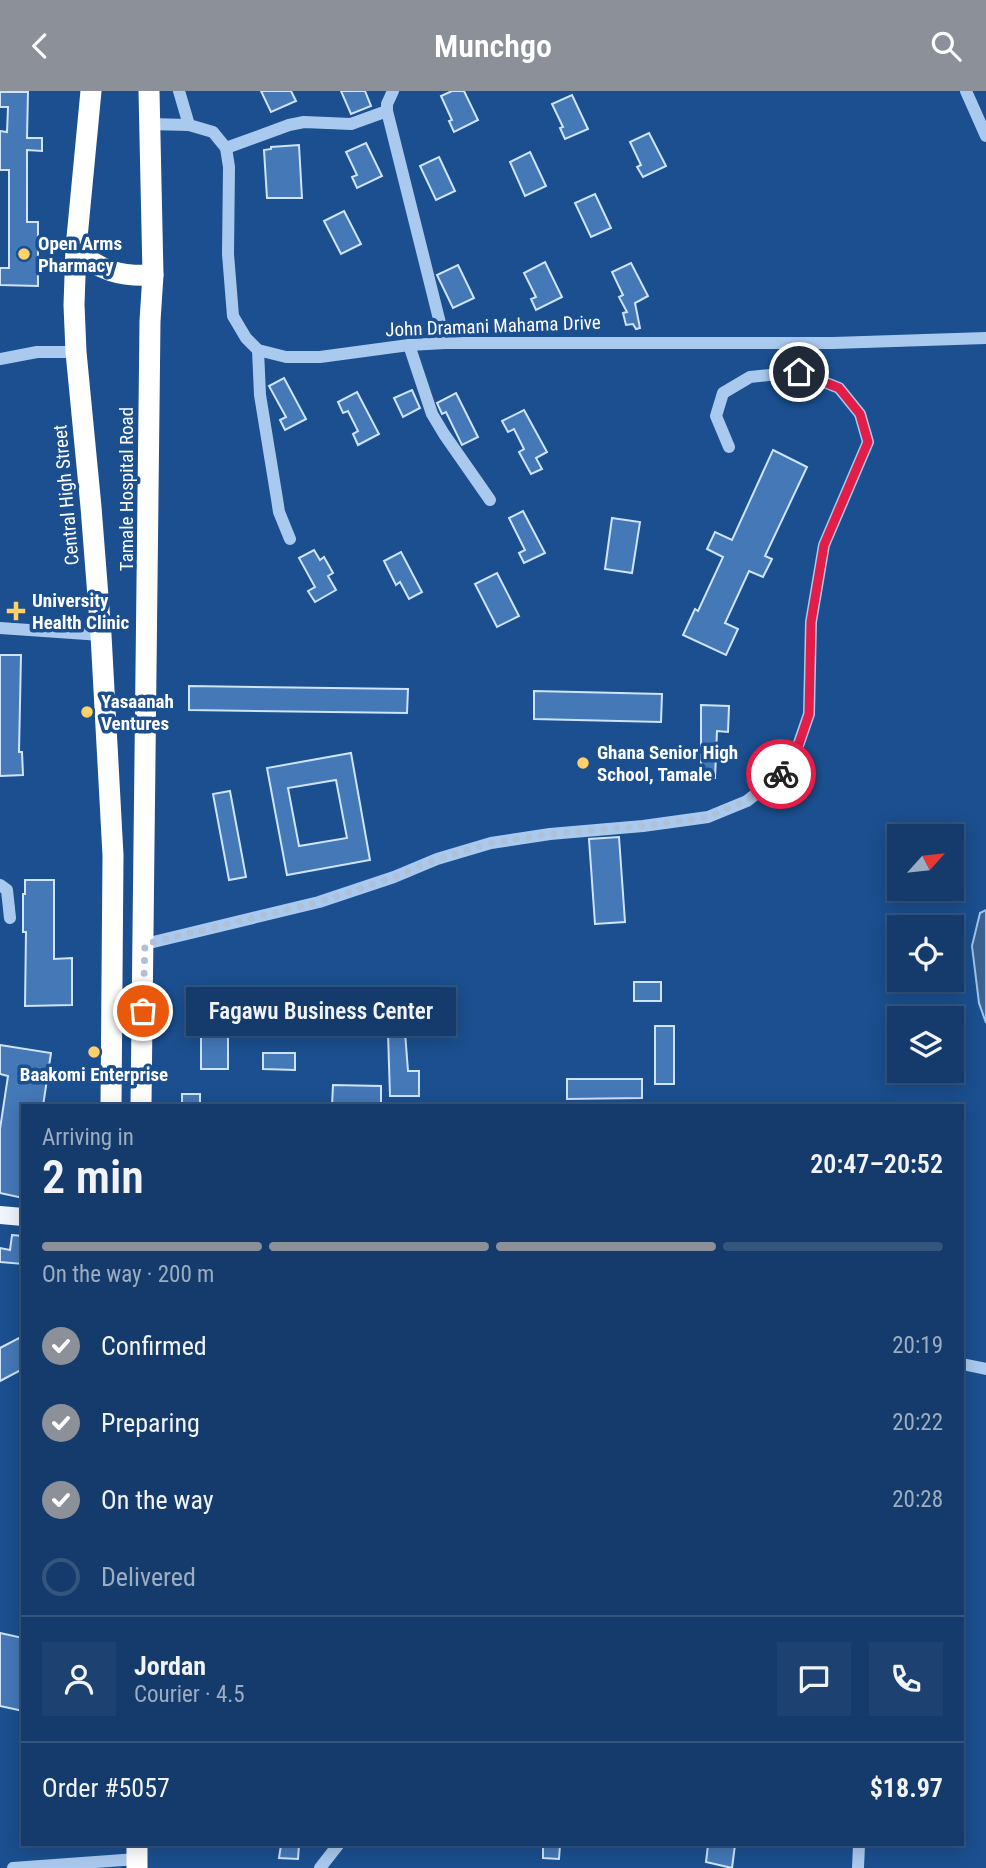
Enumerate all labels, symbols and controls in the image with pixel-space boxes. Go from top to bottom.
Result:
icon: back [21,27,59,65]
text: Munchgo [434,27,552,65]
icon: search [927,27,965,65]
place label: Open Arms Pharmacy [38,232,122,277]
marker: Open Arms Pharmacy [16,246,32,262]
street label: John Dramani Mahama Drive [385,311,601,341]
pin [769,342,829,402]
icon: home [780,353,818,391]
street label: Tamale Hospital Road [115,407,138,571]
street label: Central High Street [48,424,84,566]
place label: University Health Clinic [32,589,130,634]
marker: University Health Clinic [6,601,26,621]
place label: Yasaanah Ventures [101,690,174,735]
marker: Yasaanah Ventures [79,704,95,720]
courier [746,739,816,809]
place label: Ghana Senior High School, Tamale [597,741,738,786]
marker: Ghana Senior High School, Tamale [575,755,591,771]
icon: bike [762,755,800,793]
north arrow [887,824,964,901]
map controls [887,824,964,1083]
button: locate [887,915,964,992]
pin [113,981,173,1041]
callout: Fagawu Business Center [185,986,454,1035]
icon: bag [124,992,162,1030]
text: Fagawu Business Center [209,998,433,1025]
button: layers [887,1006,964,1083]
marker: Baakomi Enterprise [86,1044,102,1060]
place label: Baakomi Enterprise [20,1063,168,1086]
text: Arriving in [42,1124,134,1151]
text: 20:47–20:52 [810,1149,943,1179]
text: 2 min [42,1150,144,1204]
text: On the way · 200 m [42,1261,214,1288]
icon: check [42,1327,80,1365]
text: Confirmed [101,1331,207,1361]
text: 20:19 [892,1332,943,1359]
icon: check [42,1404,80,1442]
text: Preparing [101,1408,200,1438]
text: 20:22 [892,1409,943,1436]
icon: check [42,1481,80,1519]
text: On the way [101,1485,214,1515]
text: 20:28 [892,1486,943,1513]
text: Delivered [101,1562,196,1592]
button: person [42,1642,116,1716]
button: chat [777,1642,851,1716]
button: phone [869,1642,943,1716]
text: Jordan [134,1651,206,1681]
text: Courier · 4.5 [134,1681,245,1708]
text: Order #5057 [42,1773,170,1803]
text: $18.97 [870,1773,943,1803]

